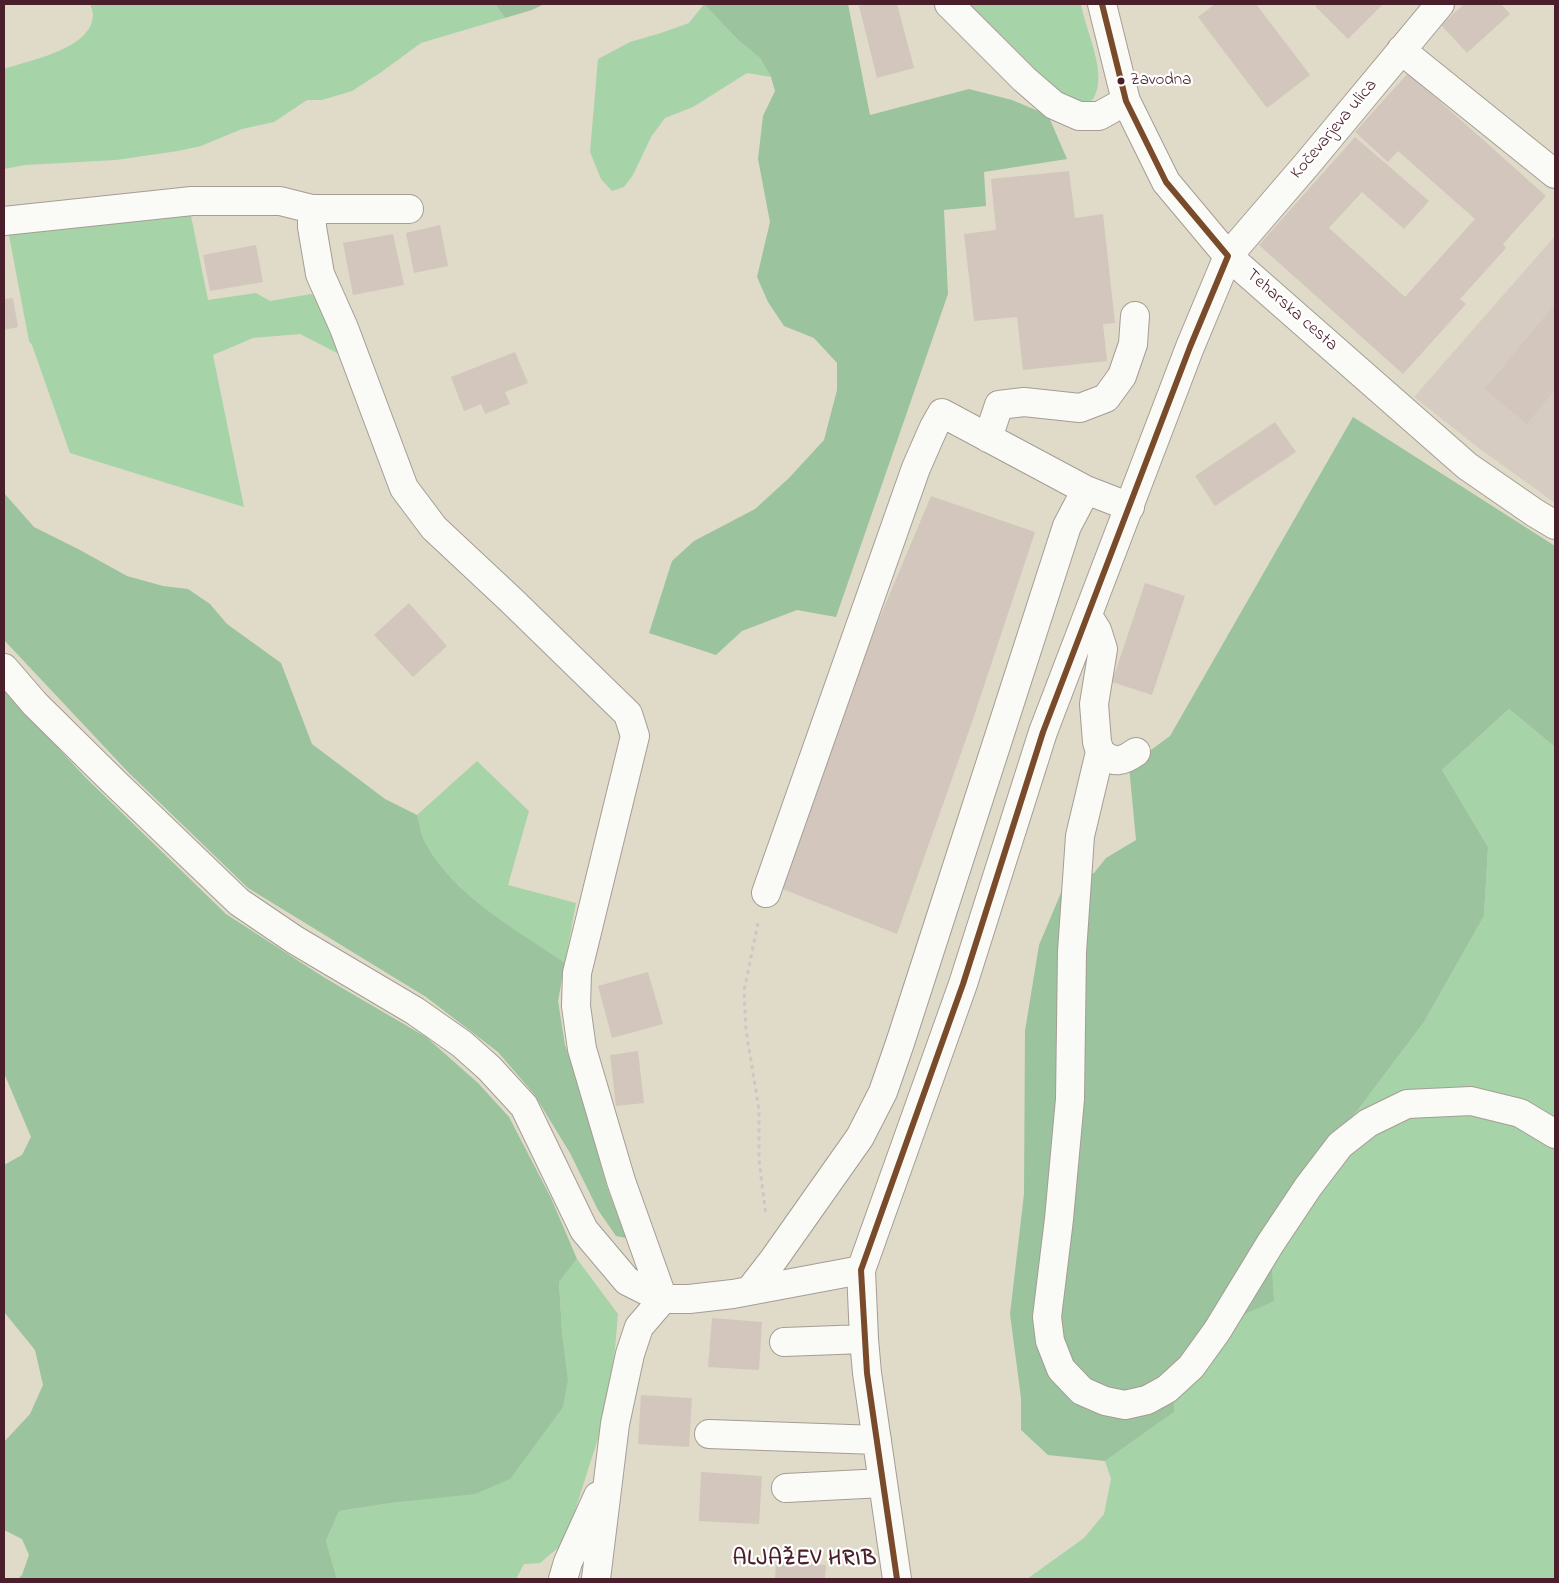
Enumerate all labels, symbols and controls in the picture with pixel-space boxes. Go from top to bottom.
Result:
place label: Zavodna [1130,71,1191,91]
marker: Zavodna [1116,76,1126,86]
street label: Kočevarjeva ulica [1287,76,1383,184]
street label: Teharska cesta [1241,265,1341,357]
district label: ALJAŽEV HRIB [731,1547,879,1573]

